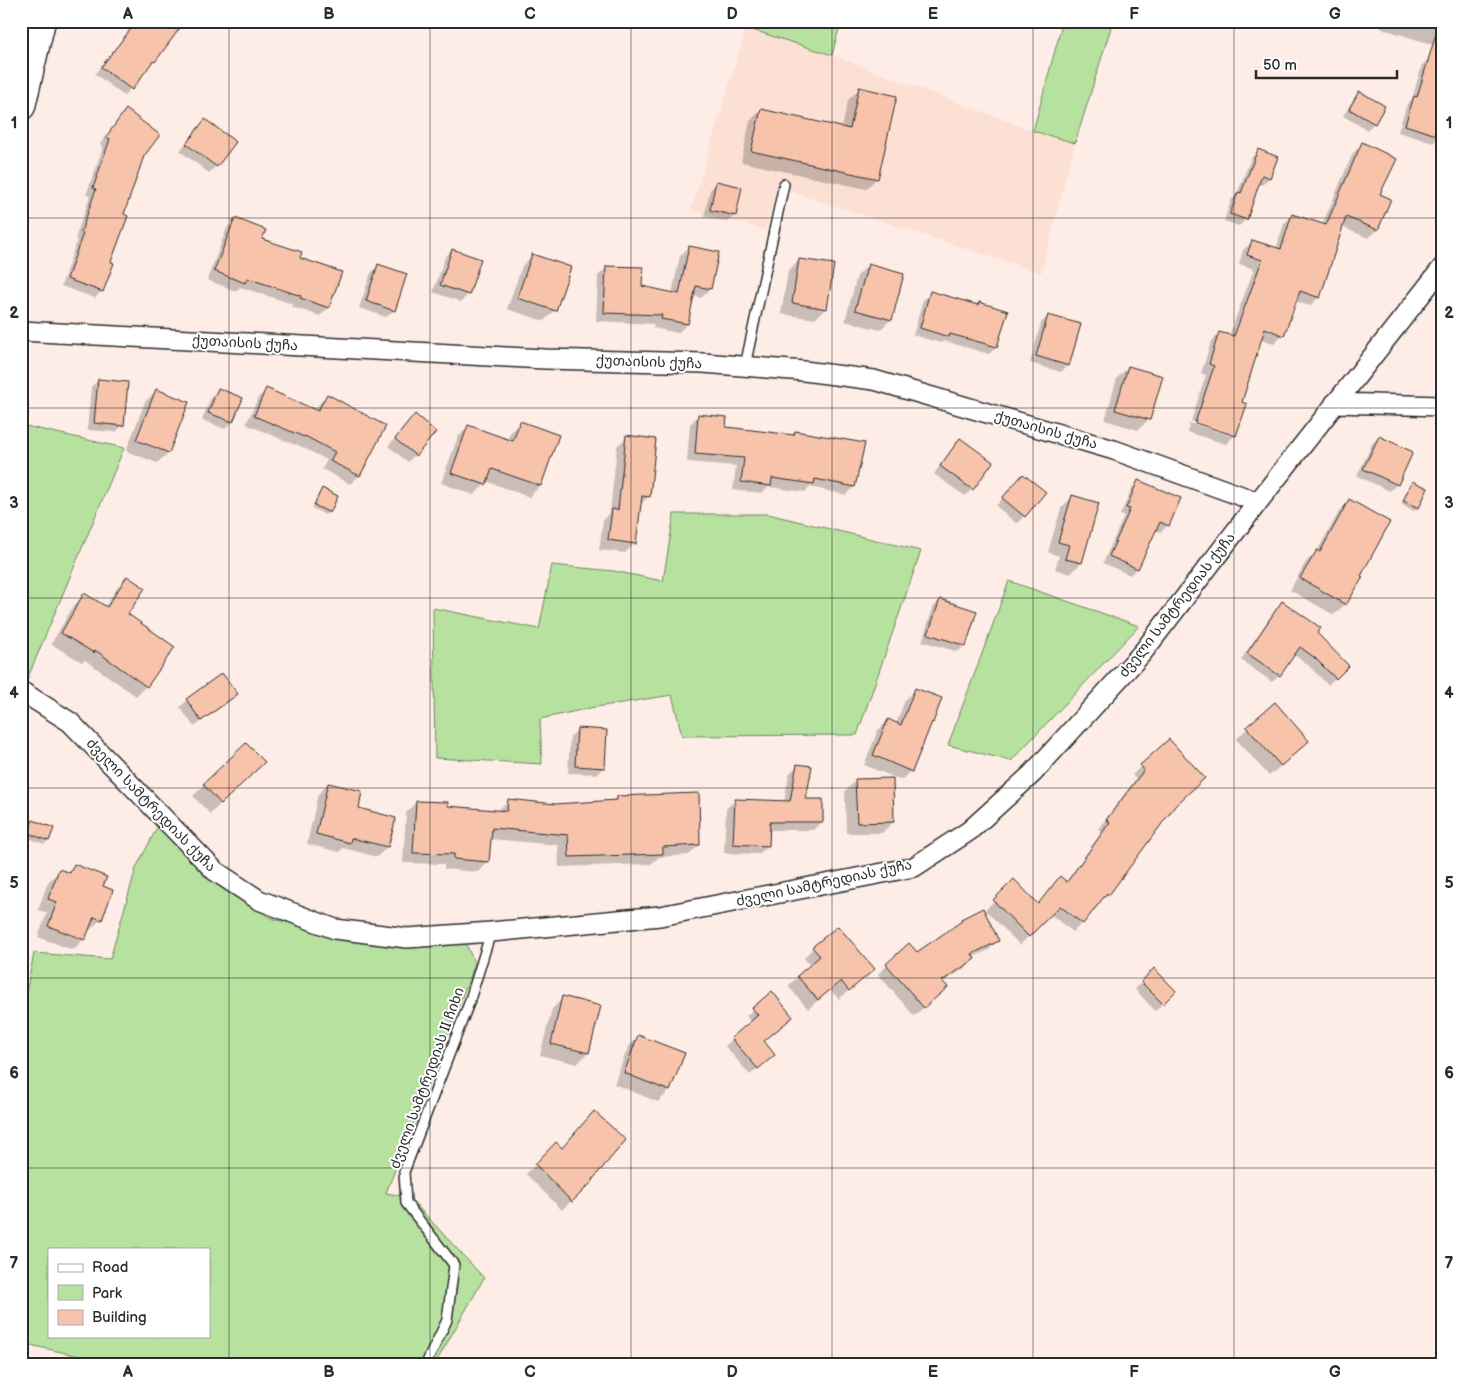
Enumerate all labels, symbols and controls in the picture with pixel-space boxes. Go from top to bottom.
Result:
text: A [122,5,133,24]
text: B [323,5,335,24]
text: C [524,5,536,24]
text: D [726,5,738,24]
text: E [928,5,938,24]
text: F [1129,5,1139,24]
text: G [1329,5,1341,24]
scale bar [1256,48,1397,80]
text: 50 m [1263,56,1297,75]
text: 1 [11,114,17,133]
text: 1 [1446,114,1452,133]
text: 2 [9,304,19,323]
text: 2 [1444,304,1454,323]
street label: ქუთაისის ქუჩა [192,332,298,354]
street label: ქუთაისის ქუჩა [596,352,702,372]
street label: ქუთაისის ქუჩა [993,407,1099,453]
text: 3 [9,494,19,513]
text: 3 [1444,494,1454,513]
street label: ძველი სამტრედიას ქუჩა [1115,529,1239,681]
text: 4 [9,684,19,703]
text: 4 [1444,684,1454,703]
street label: ძველი სამტრედიას ქუჩა [83,735,219,875]
street label: ძველი სამტრედიას ქუჩა [735,856,913,910]
text: 5 [9,874,19,893]
text: 5 [1444,874,1454,893]
street label: ძველი სამტრედიას II ჩიხი [386,985,468,1171]
text: 6 [9,1064,19,1083]
text: 6 [1444,1064,1454,1083]
legend [48,1248,210,1338]
text: 7 [10,1254,19,1273]
text: 7 [1445,1254,1454,1273]
text: Road [92,1258,128,1277]
text: Park [92,1284,123,1303]
text: Building [92,1308,147,1327]
text: A [122,1363,133,1382]
text: B [323,1363,335,1382]
text: C [524,1363,536,1382]
text: D [726,1363,738,1382]
text: E [928,1363,938,1382]
text: F [1129,1363,1139,1382]
text: G [1329,1363,1341,1382]

